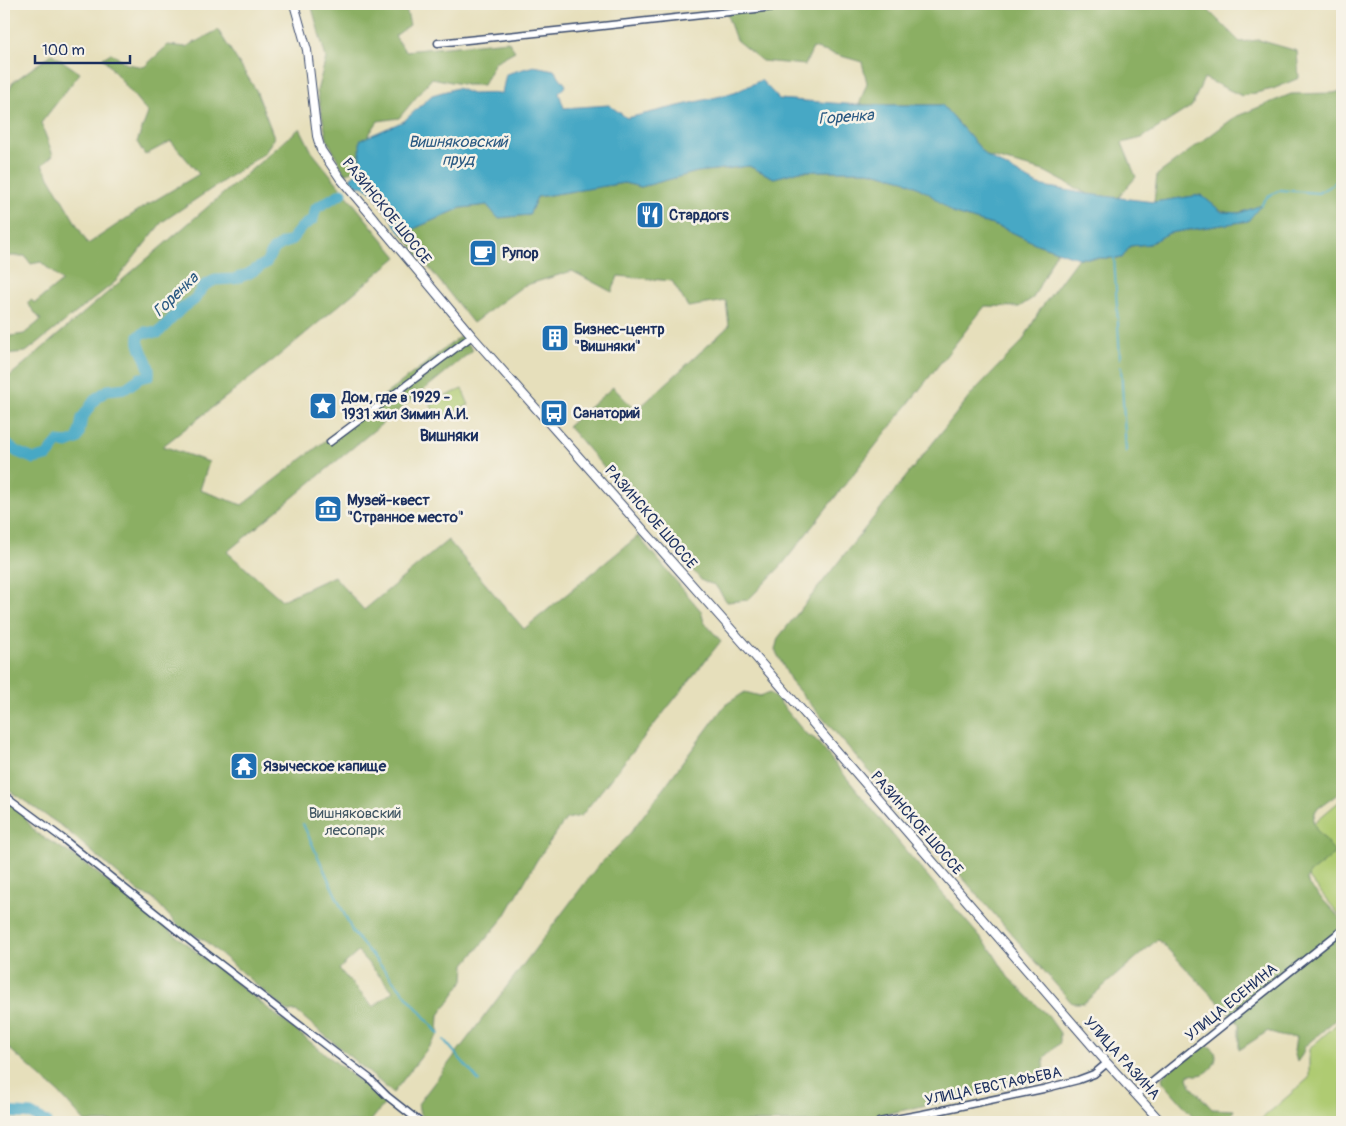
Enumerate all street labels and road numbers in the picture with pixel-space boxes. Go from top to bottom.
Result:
street label: РАЗИНСКОЕ ШОССЕ [338,154,435,268]
street label: РАЗИНСКОЕ ШОССЕ [600,462,701,573]
street label: РАЗИНСКОЕ ШОССЕ [866,768,967,879]
street label: УЛИЦА ЕСЕНИНА [1181,959,1281,1045]
street label: УЛИЦА РАЗИНА [1079,1013,1164,1104]
street label: УЛИЦА ЕВСТАФЬЕВА [923,1063,1063,1110]

